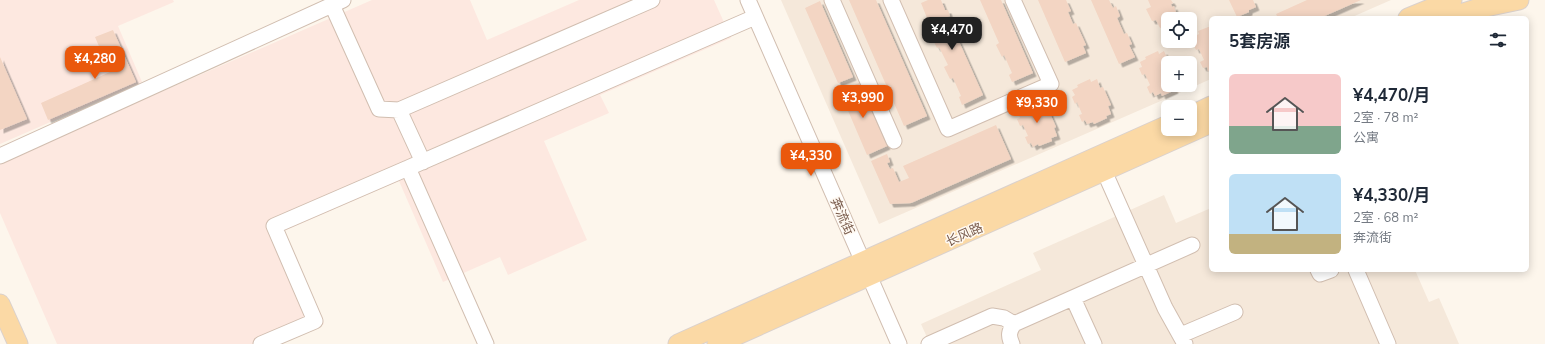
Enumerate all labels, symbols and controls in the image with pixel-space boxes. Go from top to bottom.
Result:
map controls [1161,12,1197,136]
button: locate [1161,12,1197,48]
pin: ¥4,470 [919,17,985,51]
text: ¥4,470 [931,21,973,39]
icon: filters [1487,29,1509,51]
text: 5套房源 [1229,30,1290,53]
pin: ¥4,280 [62,46,128,80]
text: ¥4,280 [74,50,116,68]
button: + [1161,56,1197,92]
text: ¥4,470/月 [1353,84,1431,107]
pin: ¥3,990 [830,85,896,119]
text: ¥3,990 [842,89,884,107]
pin: ¥9,330 [1004,90,1070,124]
icon: home [1261,90,1309,138]
text: ¥9,330 [1016,94,1058,112]
button: − [1161,100,1197,136]
text: 2室 · 78 m² [1353,109,1418,127]
text: 公寓 [1353,129,1379,147]
pin: ¥4,330 [778,143,844,177]
text: ¥4,330 [790,147,832,165]
text: ¥4,330/月 [1353,184,1431,207]
icon: home [1261,190,1309,238]
street label: 奔流街 [826,195,858,238]
text: 2室 · 68 m² [1353,209,1418,227]
street label: 长风路 [943,219,986,251]
text: 奔流街 [1353,229,1392,247]

